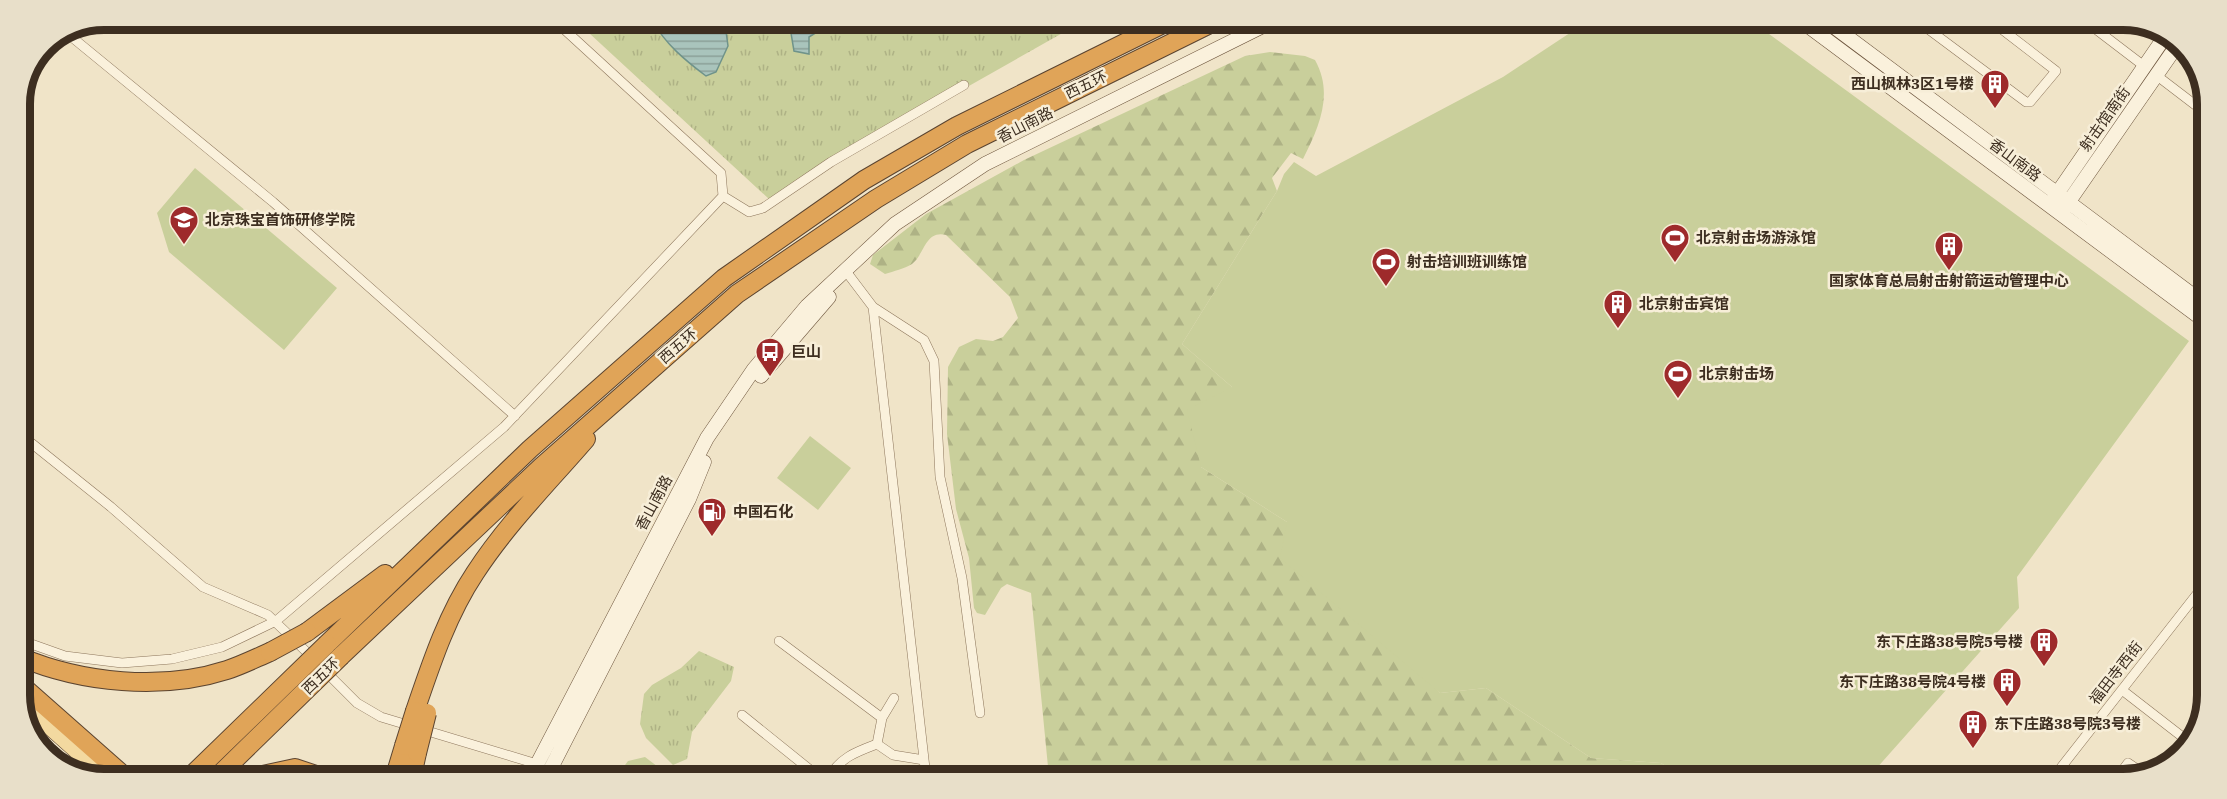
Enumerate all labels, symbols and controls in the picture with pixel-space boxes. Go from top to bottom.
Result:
street label: 西五环 [1061,66,1110,103]
building icon: 西山枫林3区1号楼 [1979,68,2011,110]
place label: 西山枫林3区1号楼 [1851,74,1974,93]
street label: 射击馆南街 [2075,83,2134,155]
street label: 香山南路 [994,102,1056,147]
street label: 香山南路 [1986,134,2045,185]
school or university icon: 北京珠宝首饰研修学院 [168,204,200,246]
place label: 北京珠宝首饰研修学院 [205,210,355,229]
sports icon: 北京射击场游泳馆 [1659,222,1691,264]
place label: 北京射击场游泳馆 [1696,228,1816,247]
building icon: 国家体育总局射击射箭运动管理中心 [1933,230,1965,272]
sports icon: 射击培训班训练馆 [1370,246,1402,288]
place label: 射击培训班训练馆 [1407,252,1527,271]
place label: 国家体育总局射击射箭运动管理中心 [1829,271,2069,290]
building icon: 北京射击宾馆 [1602,288,1634,330]
place label: 北京射击宾馆 [1639,294,1729,313]
street label: 西五环 [654,324,701,368]
bus stop icon: 巨山 [754,336,786,378]
place label: 巨山 [791,342,821,361]
sports icon: 北京射击场 [1662,358,1694,400]
place label: 北京射击场 [1699,364,1774,383]
street label: 香山南路 [631,472,676,534]
fuel station icon: 中国石化 [696,496,728,538]
place label: 中国石化 [733,502,793,521]
building icon: 东下庄路38号院5号楼 [2028,626,2060,668]
place label: 东下庄路38号院5号楼 [1876,632,2023,651]
street label: 福田寺西街 [2085,637,2146,708]
street label: 西五环 [298,653,343,698]
building icon: 东下庄路38号院4号楼 [1991,666,2023,708]
place label: 东下庄路38号院4号楼 [1839,672,1986,691]
building icon: 东下庄路38号院3号楼 [1957,708,1989,750]
place label: 东下庄路38号院3号楼 [1994,714,2141,733]

